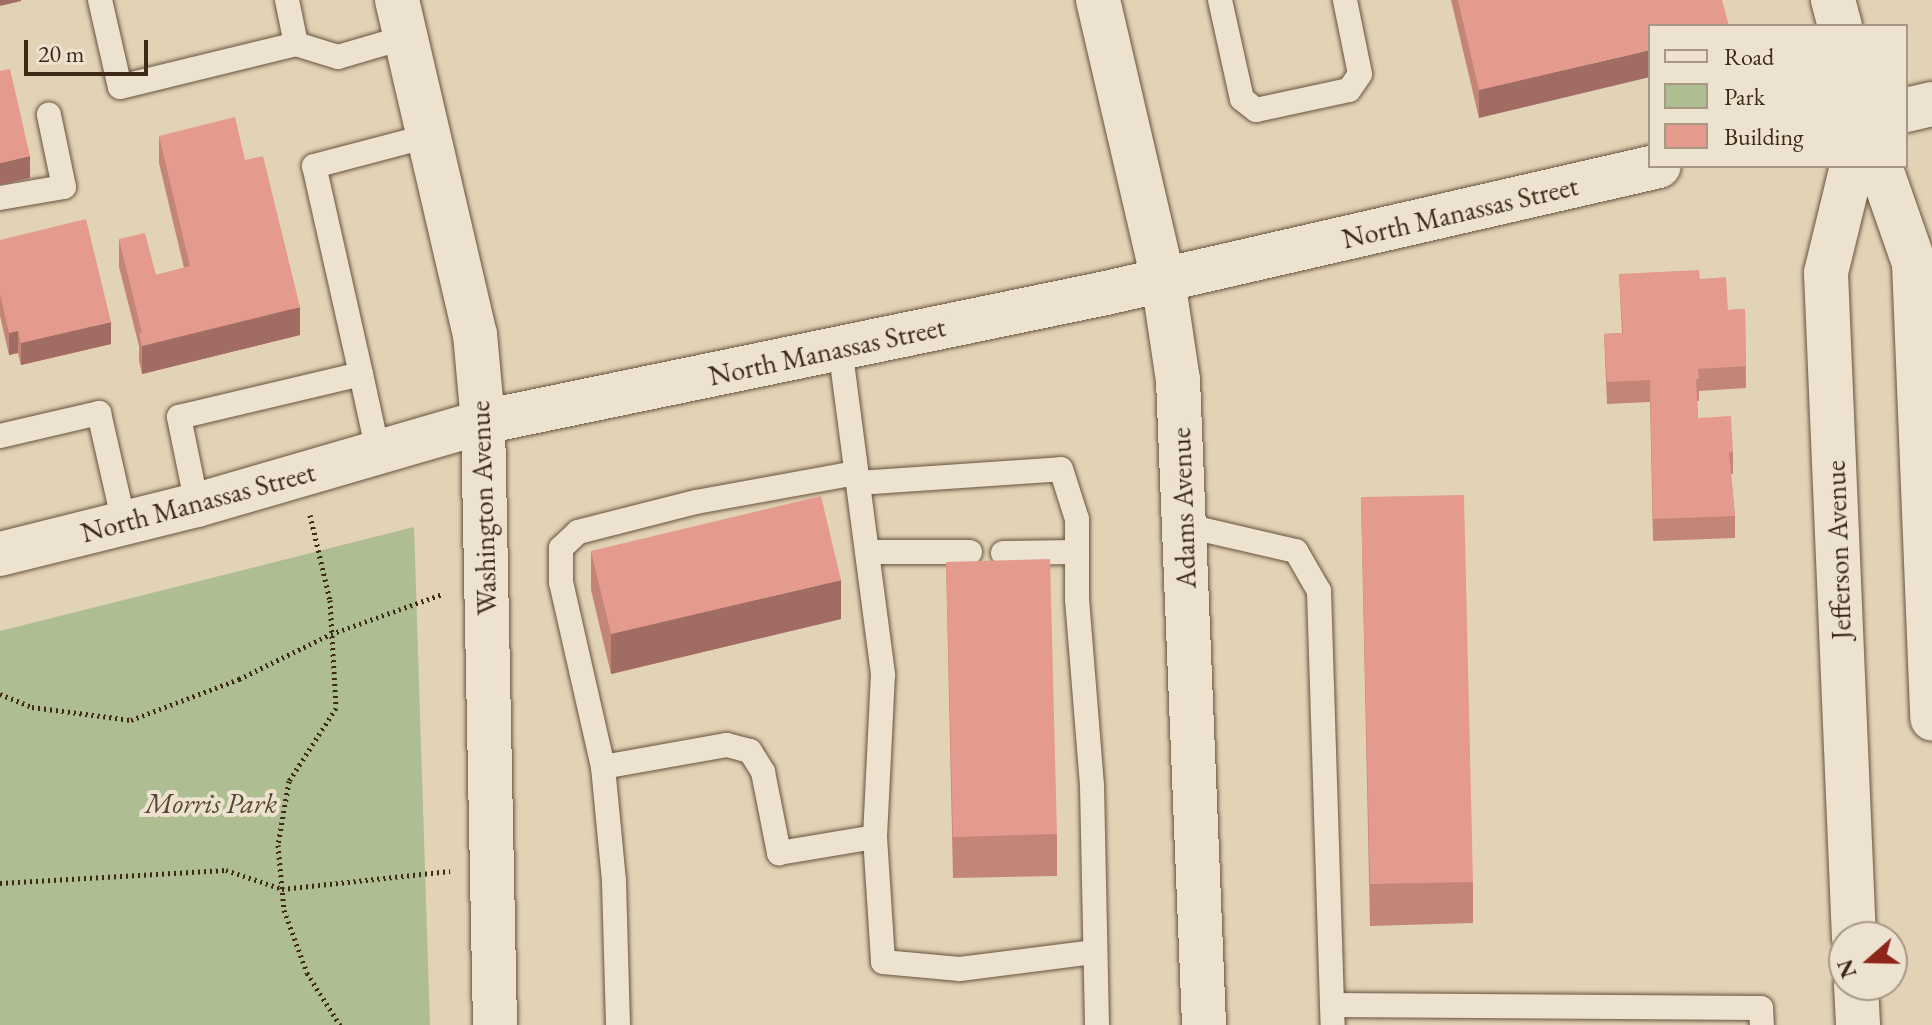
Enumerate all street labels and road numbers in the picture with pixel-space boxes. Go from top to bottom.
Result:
street label: North Manassas Street [1339,168,1581,256]
street label: North Manassas Street [705,309,949,393]
street label: Washington Avenue [462,400,504,616]
street label: Adams Avenue [1163,427,1203,589]
street label: North Manassas Street [77,455,319,549]
street label: Jefferson Avenue [1818,460,1858,640]

